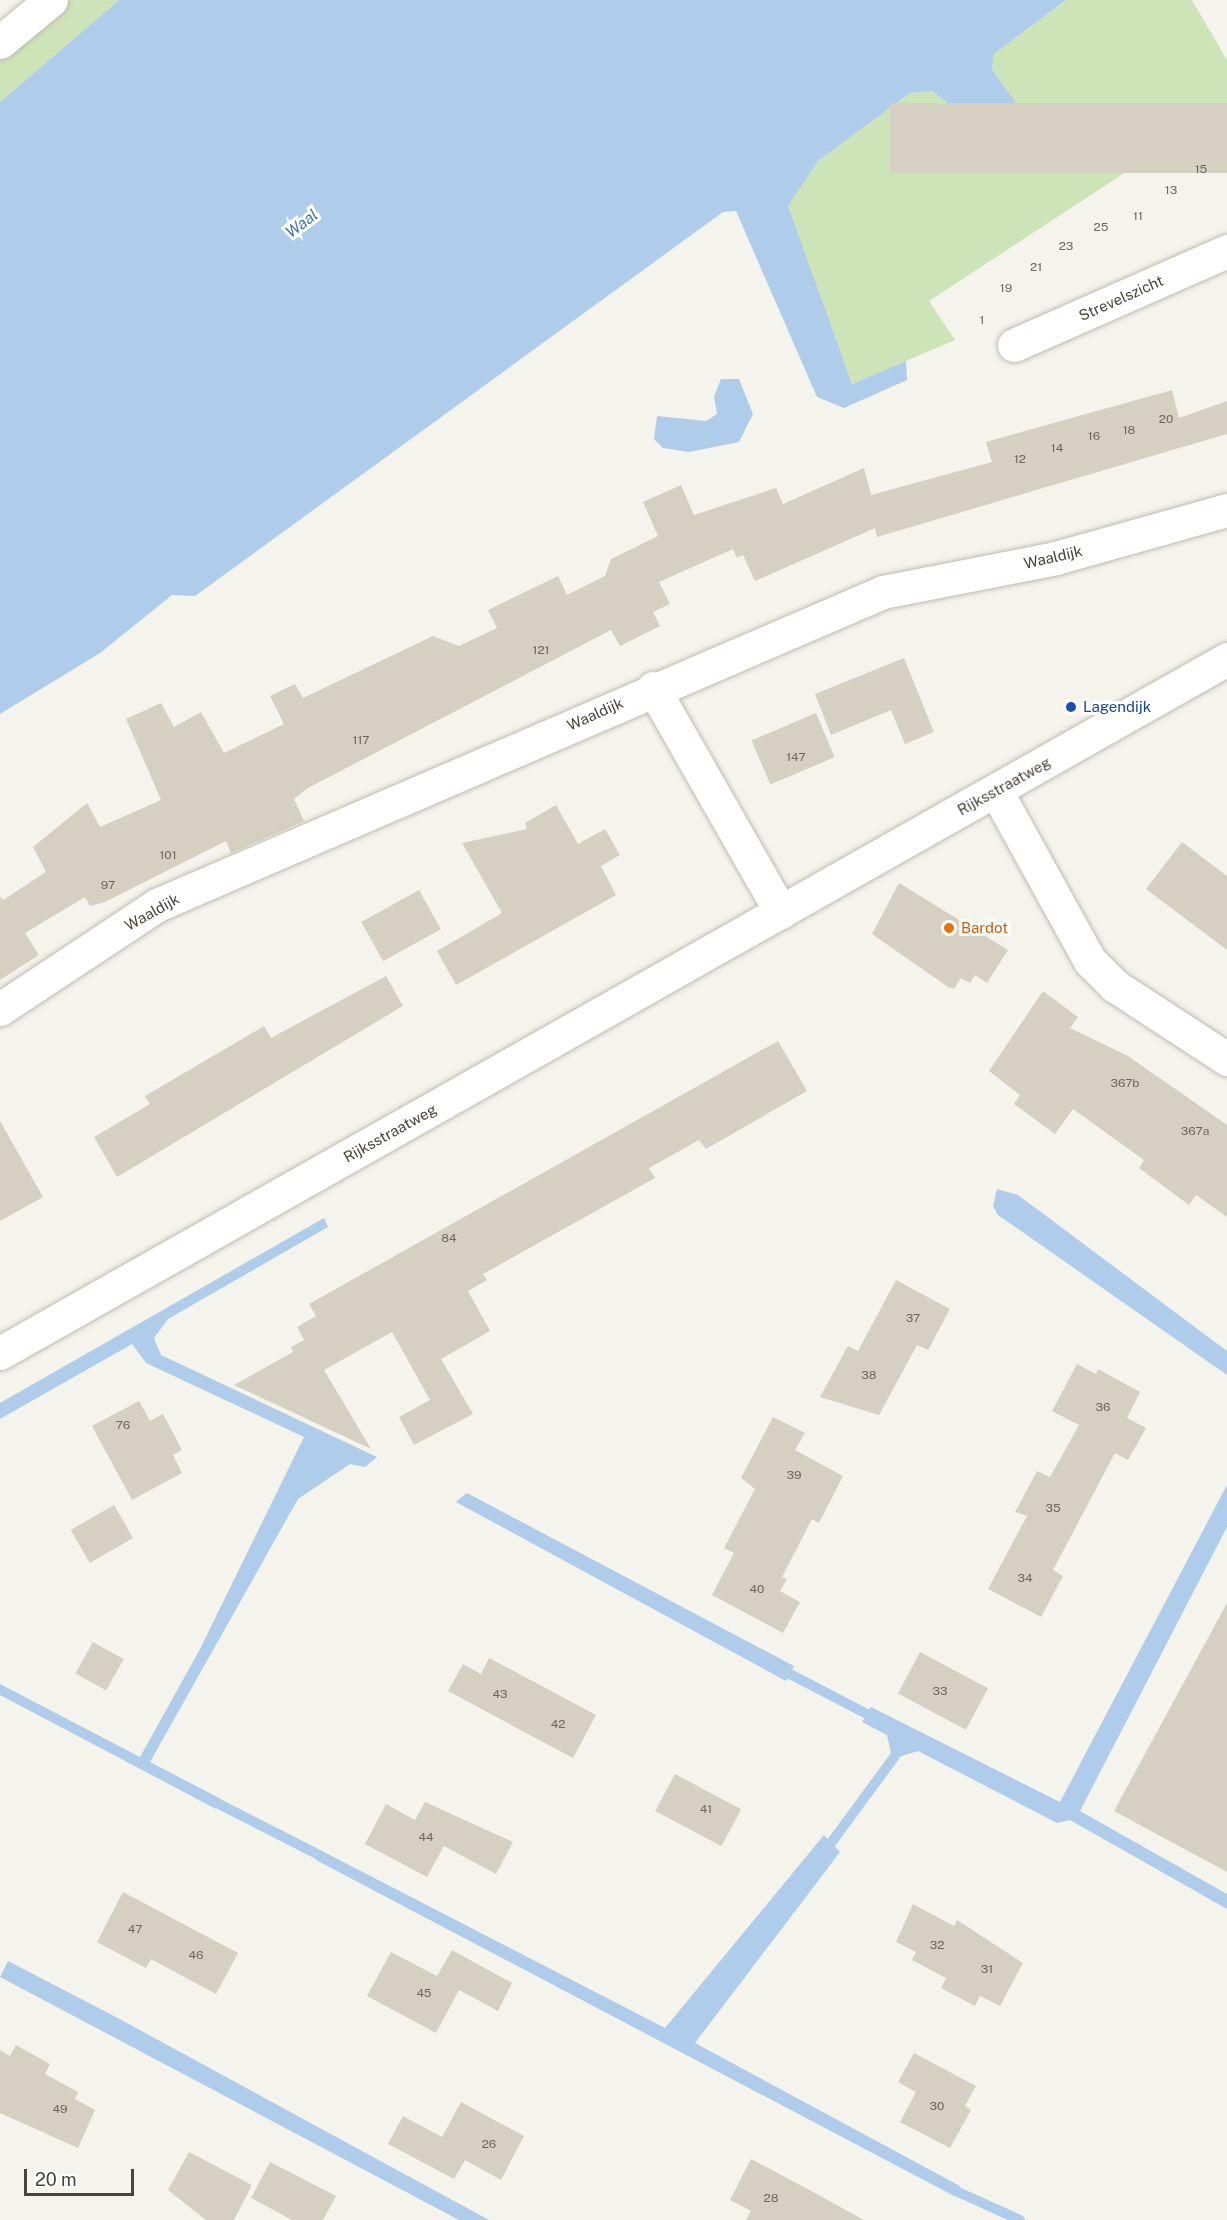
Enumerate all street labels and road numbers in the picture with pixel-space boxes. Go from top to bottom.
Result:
street label: Strevelszicht [1076,271,1166,325]
street label: Waaldijk [1022,542,1084,572]
street label: Waaldijk [564,694,626,734]
street label: Rijksstraatweg [954,753,1054,819]
street label: Waaldijk [122,890,182,934]
street label: Rijksstraatweg [340,1100,440,1166]

